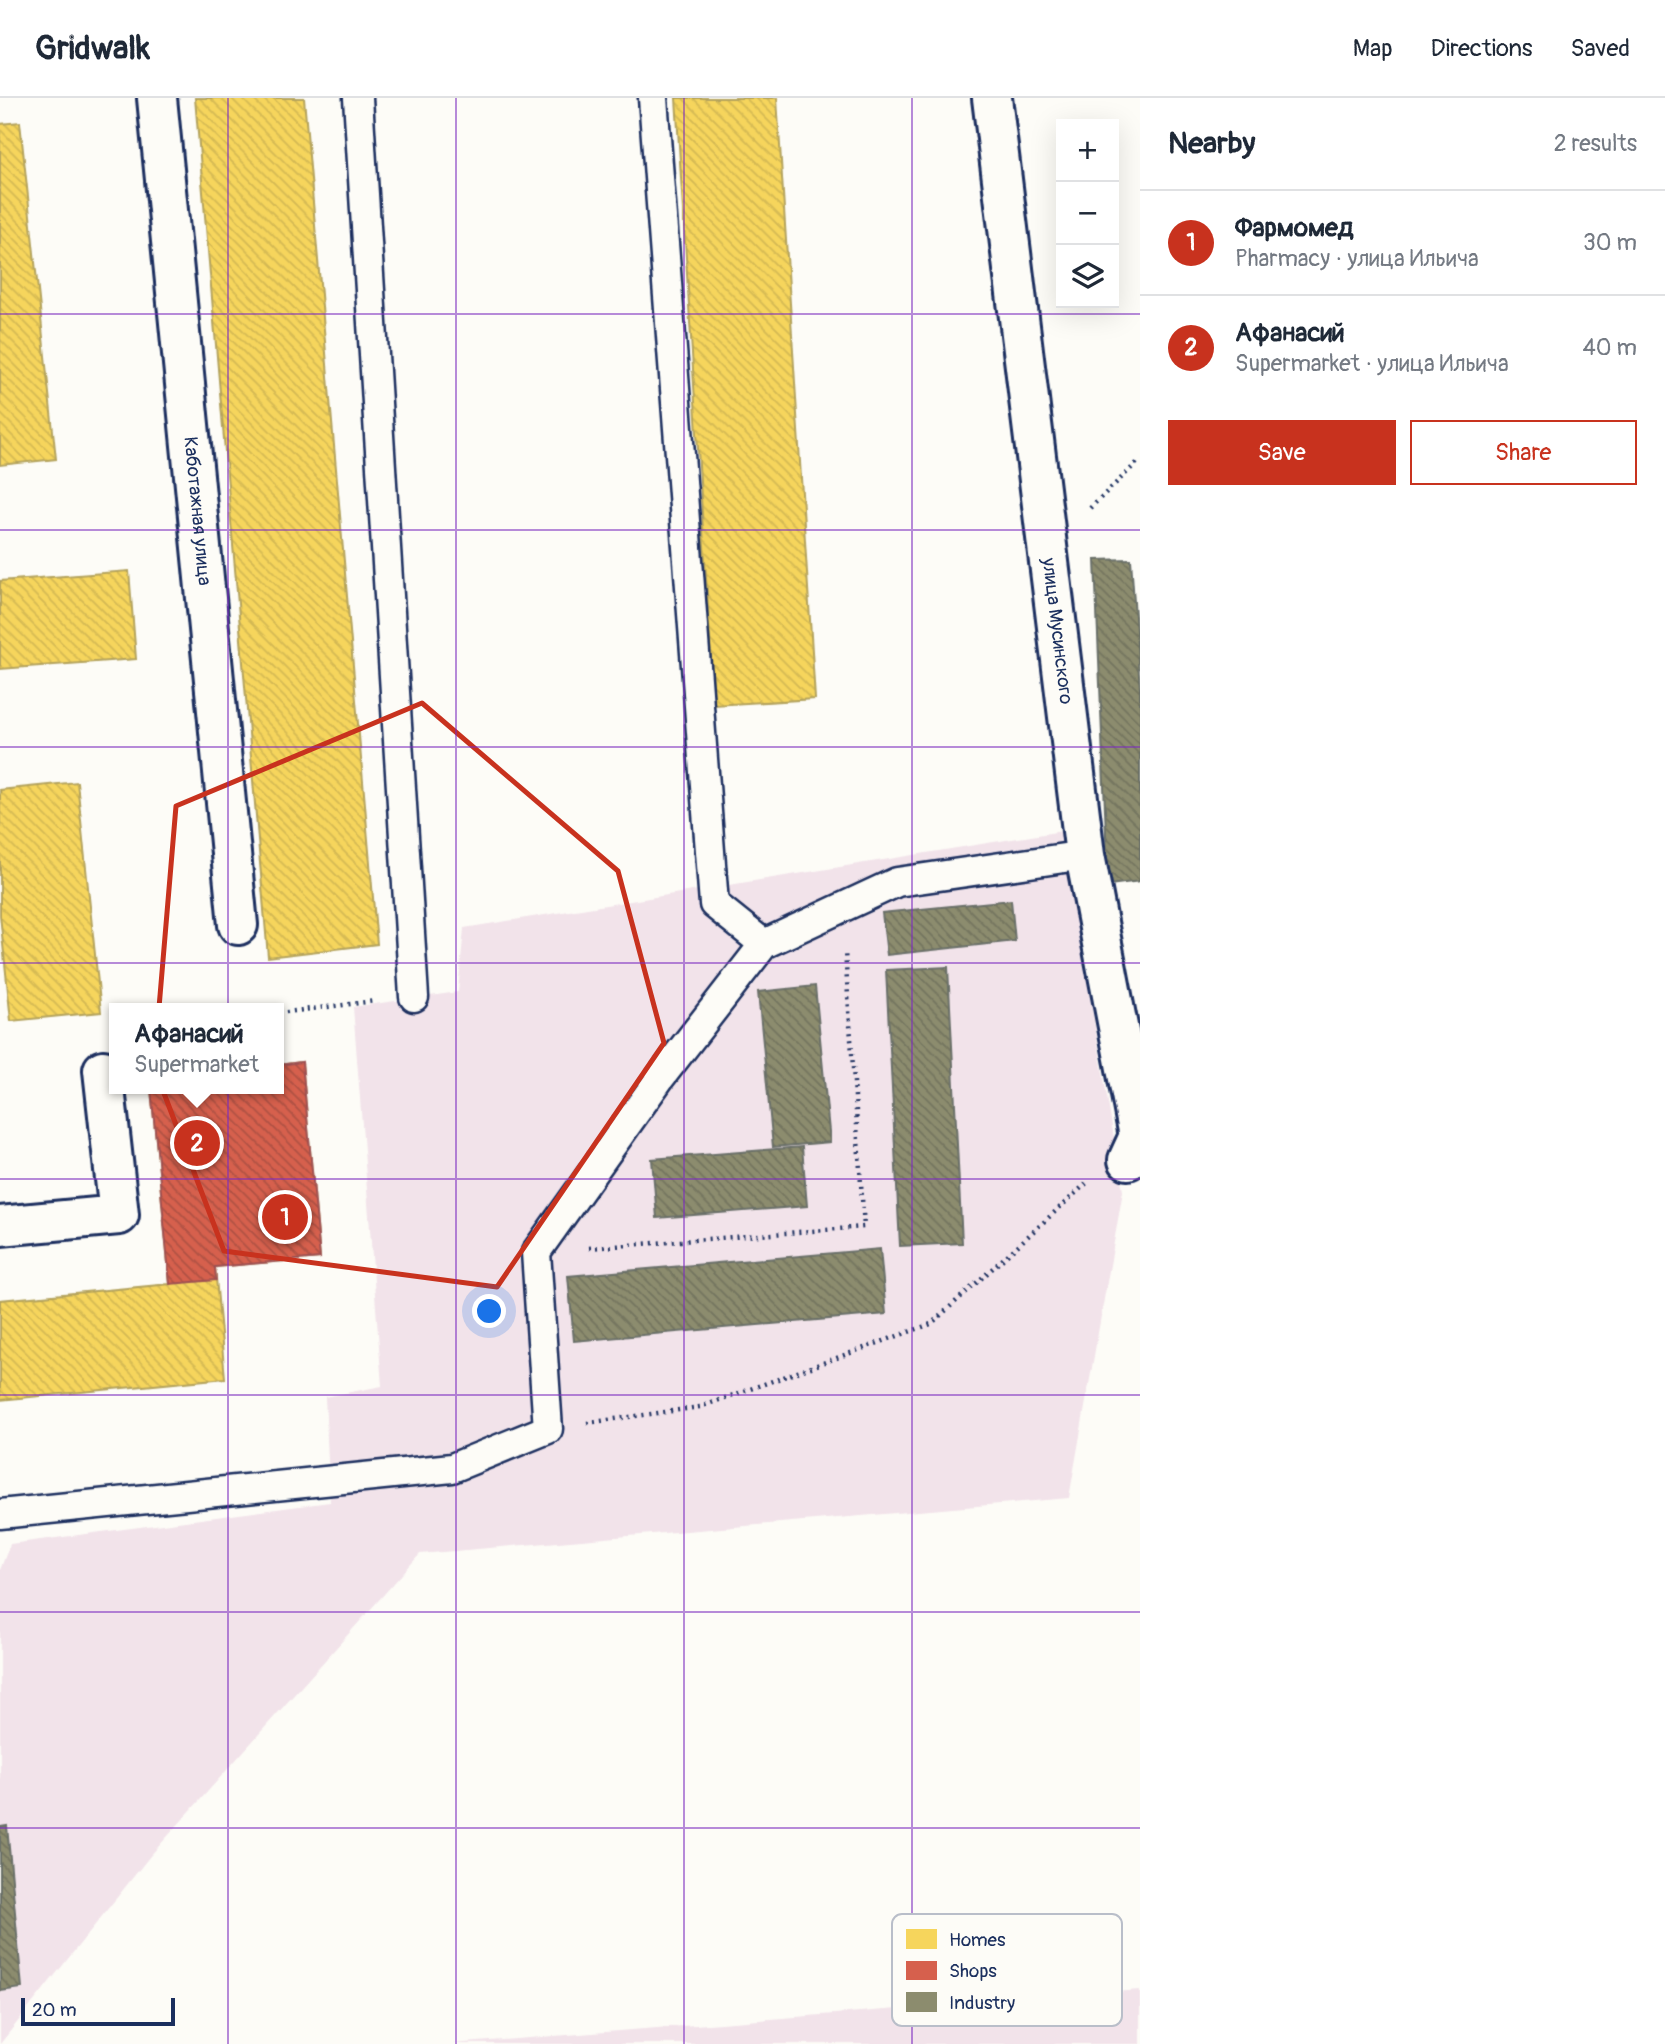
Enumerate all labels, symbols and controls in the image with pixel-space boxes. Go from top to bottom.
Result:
text: Gridwalk [35,28,150,69]
text: Map [1353,34,1393,63]
text: Directions [1431,34,1532,63]
text: Saved [1570,34,1630,63]
map controls [1056,119,1119,308]
button: + [1056,119,1119,182]
text: Nearby [1168,125,1255,162]
text: 2 results [1554,129,1637,158]
button: − [1056,182,1119,245]
text: Фармомед [1235,212,1353,244]
text: 1 [1187,228,1196,257]
text: 30 m [1583,228,1637,257]
text: Pharmacy · улица Ильича [1235,244,1479,273]
button: layers [1056,245,1119,308]
text: Афанасий [1235,317,1345,349]
text: 2 [1185,333,1197,362]
text: 40 m [1583,333,1637,362]
text: Supermarket · улица Ильича [1235,349,1509,378]
button: Save [1168,420,1396,485]
button: Share [1410,420,1637,485]
street label: Каботажная улица [178,435,217,587]
street label: улица Мусинского [1036,555,1078,706]
popup [109,1003,284,1094]
text: Афанасий [134,1018,244,1050]
text: Supermarket [134,1050,259,1079]
pin: 2 [174,1117,220,1169]
pin: 1 [262,1191,308,1243]
your location [472,1294,506,1328]
legend [892,1914,1122,2026]
text: Homes [949,1928,1006,1952]
text: Shops [949,1959,997,1983]
text: Industry [949,1991,1015,2015]
scale bar [21,1995,175,2027]
text: 20 m [32,1998,77,2022]

